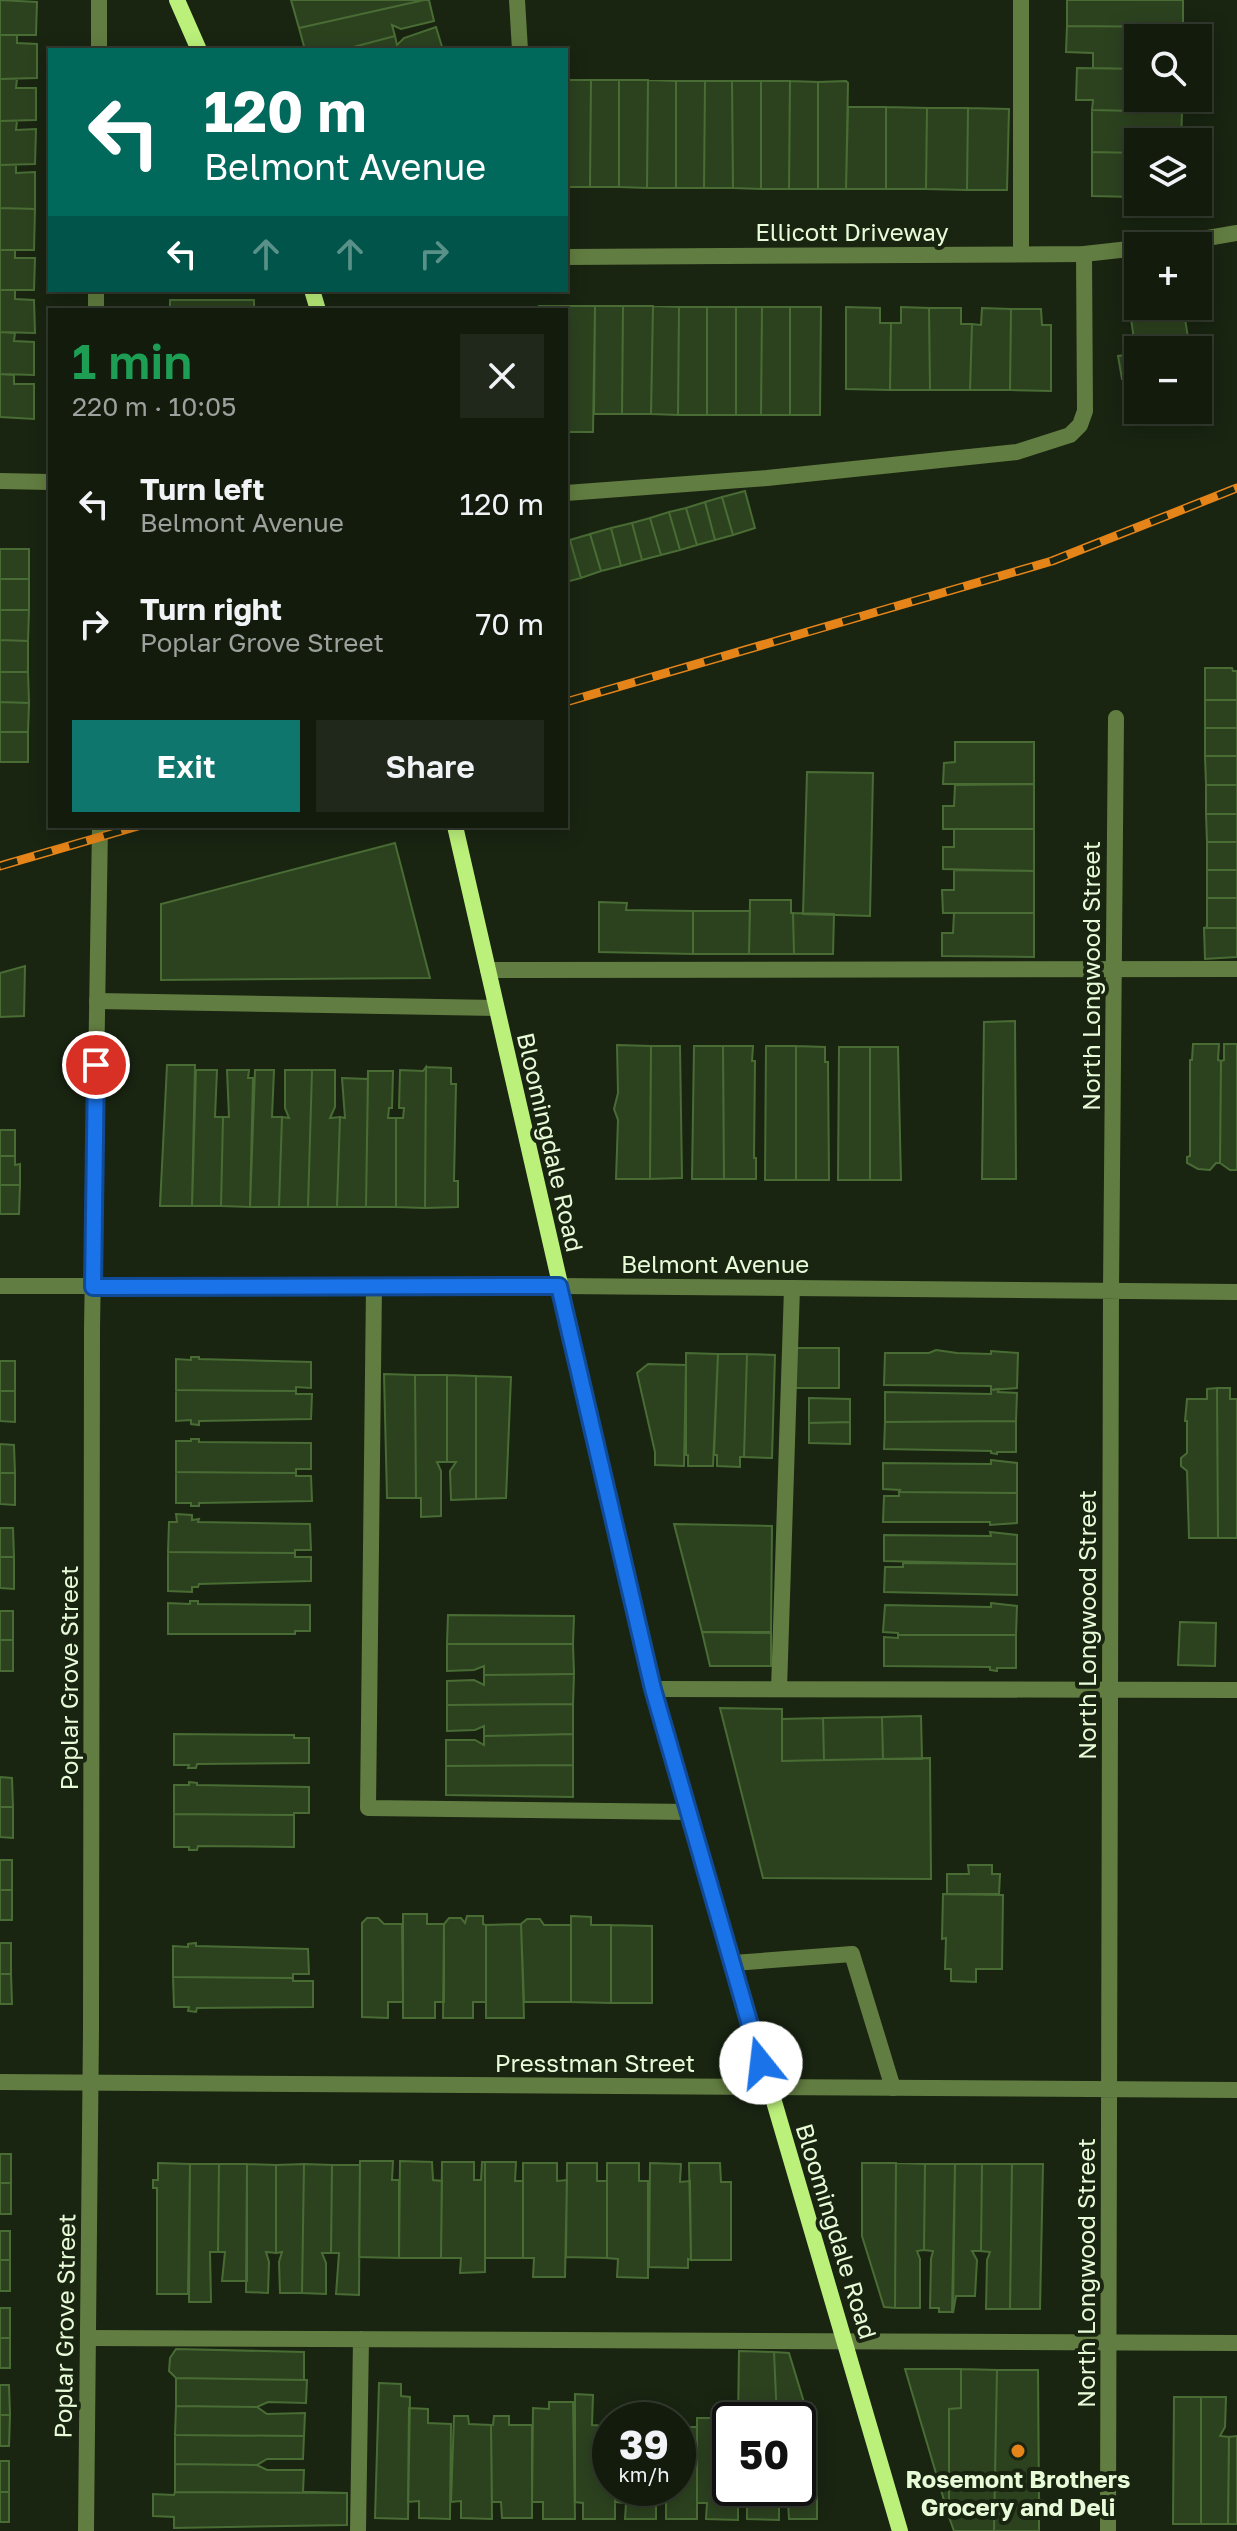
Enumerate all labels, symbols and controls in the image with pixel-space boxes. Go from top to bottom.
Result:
map controls [1124,24,1212,424]
button: search [1124,24,1212,112]
text: 120 m [204,77,366,144]
icon: left [72,80,176,184]
button: layers [1124,128,1212,216]
text: Belmont Avenue [204,145,486,188]
street label: Ellicott Driveway [755,217,949,246]
icon: left [160,232,204,276]
icon: ahead [244,232,288,276]
icon: ahead [328,232,372,276]
icon: right [412,232,456,276]
button: + [1124,232,1212,320]
text: 1 min [72,332,192,390]
button: close [460,334,544,418]
button: − [1124,336,1212,424]
text: 220 m · 10:05 [72,391,236,422]
text: Turn left [140,471,265,507]
icon: left [72,482,116,526]
text: 120 m [459,486,544,522]
text: Belmont Avenue [140,507,344,538]
text: Turn right [140,591,282,627]
icon: right [72,602,116,646]
text: 70 m [475,606,544,642]
text: Poplar Grove Street [140,627,384,658]
button: Exit [72,720,300,812]
button: Share [316,720,544,812]
street label: North Longwood Street [1076,841,1105,1111]
street label: Bloomingdale Road [512,1030,590,1254]
pin [62,1031,130,1099]
icon: arrive [74,1043,118,1087]
street label: Belmont Avenue [621,1249,809,1278]
street label: North Longwood Street [1072,1490,1101,1760]
street label: Poplar Grove Street [54,1565,83,1791]
position arrow [719,2021,803,2105]
street label: Presstman Street [495,2048,695,2077]
street label: Bloomingdale Road [790,2120,884,2342]
street label: North Longwood Street [1071,2138,1100,2408]
street label: Poplar Grove Street [48,2213,80,2439]
speed limit sign: 50 [712,2402,816,2506]
text: 39 [619,2420,669,2468]
marker: Rosemont Brothers Grocery and Deli [1009,2442,1027,2460]
text: km/h [619,2462,669,2486]
place label: Rosemont Brothers Grocery and Deli [905,2464,1131,2521]

